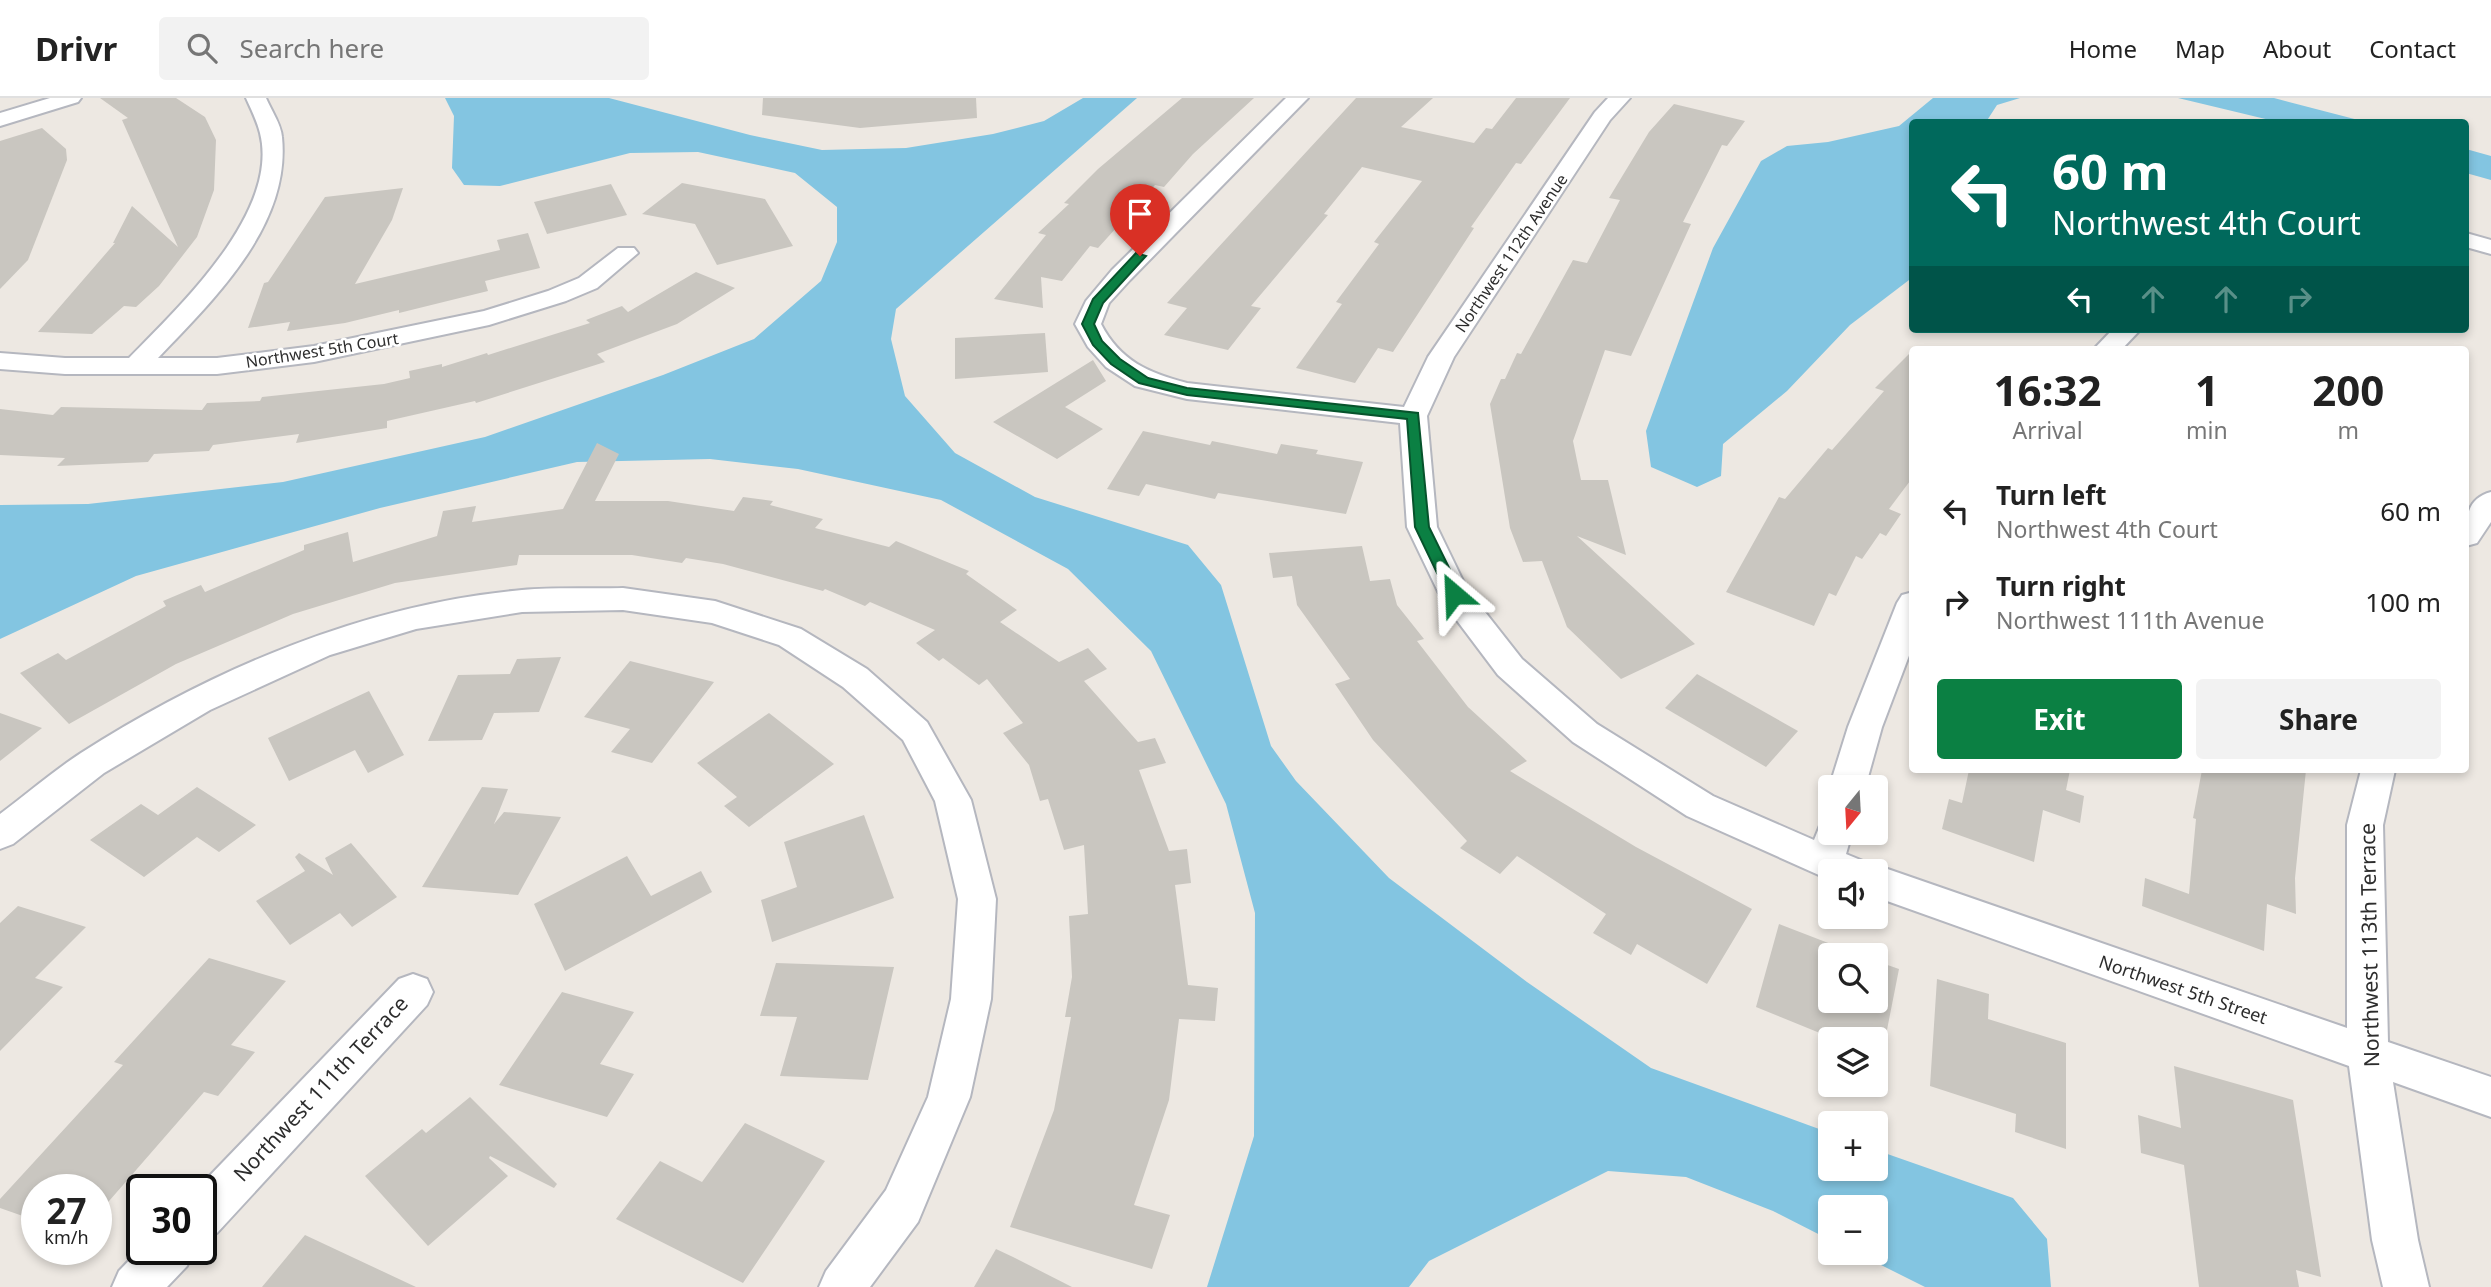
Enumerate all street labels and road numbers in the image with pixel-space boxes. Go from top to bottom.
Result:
street label: Northwest 112th Avenue [1450,169,1572,337]
street label: Northwest 5th Court [244,327,400,373]
street label: Northwest 113th Terrace [2353,823,2385,1067]
street label: Northwest 5th Street [2096,949,2271,1029]
street label: Northwest 111th Terrace [227,990,414,1187]

